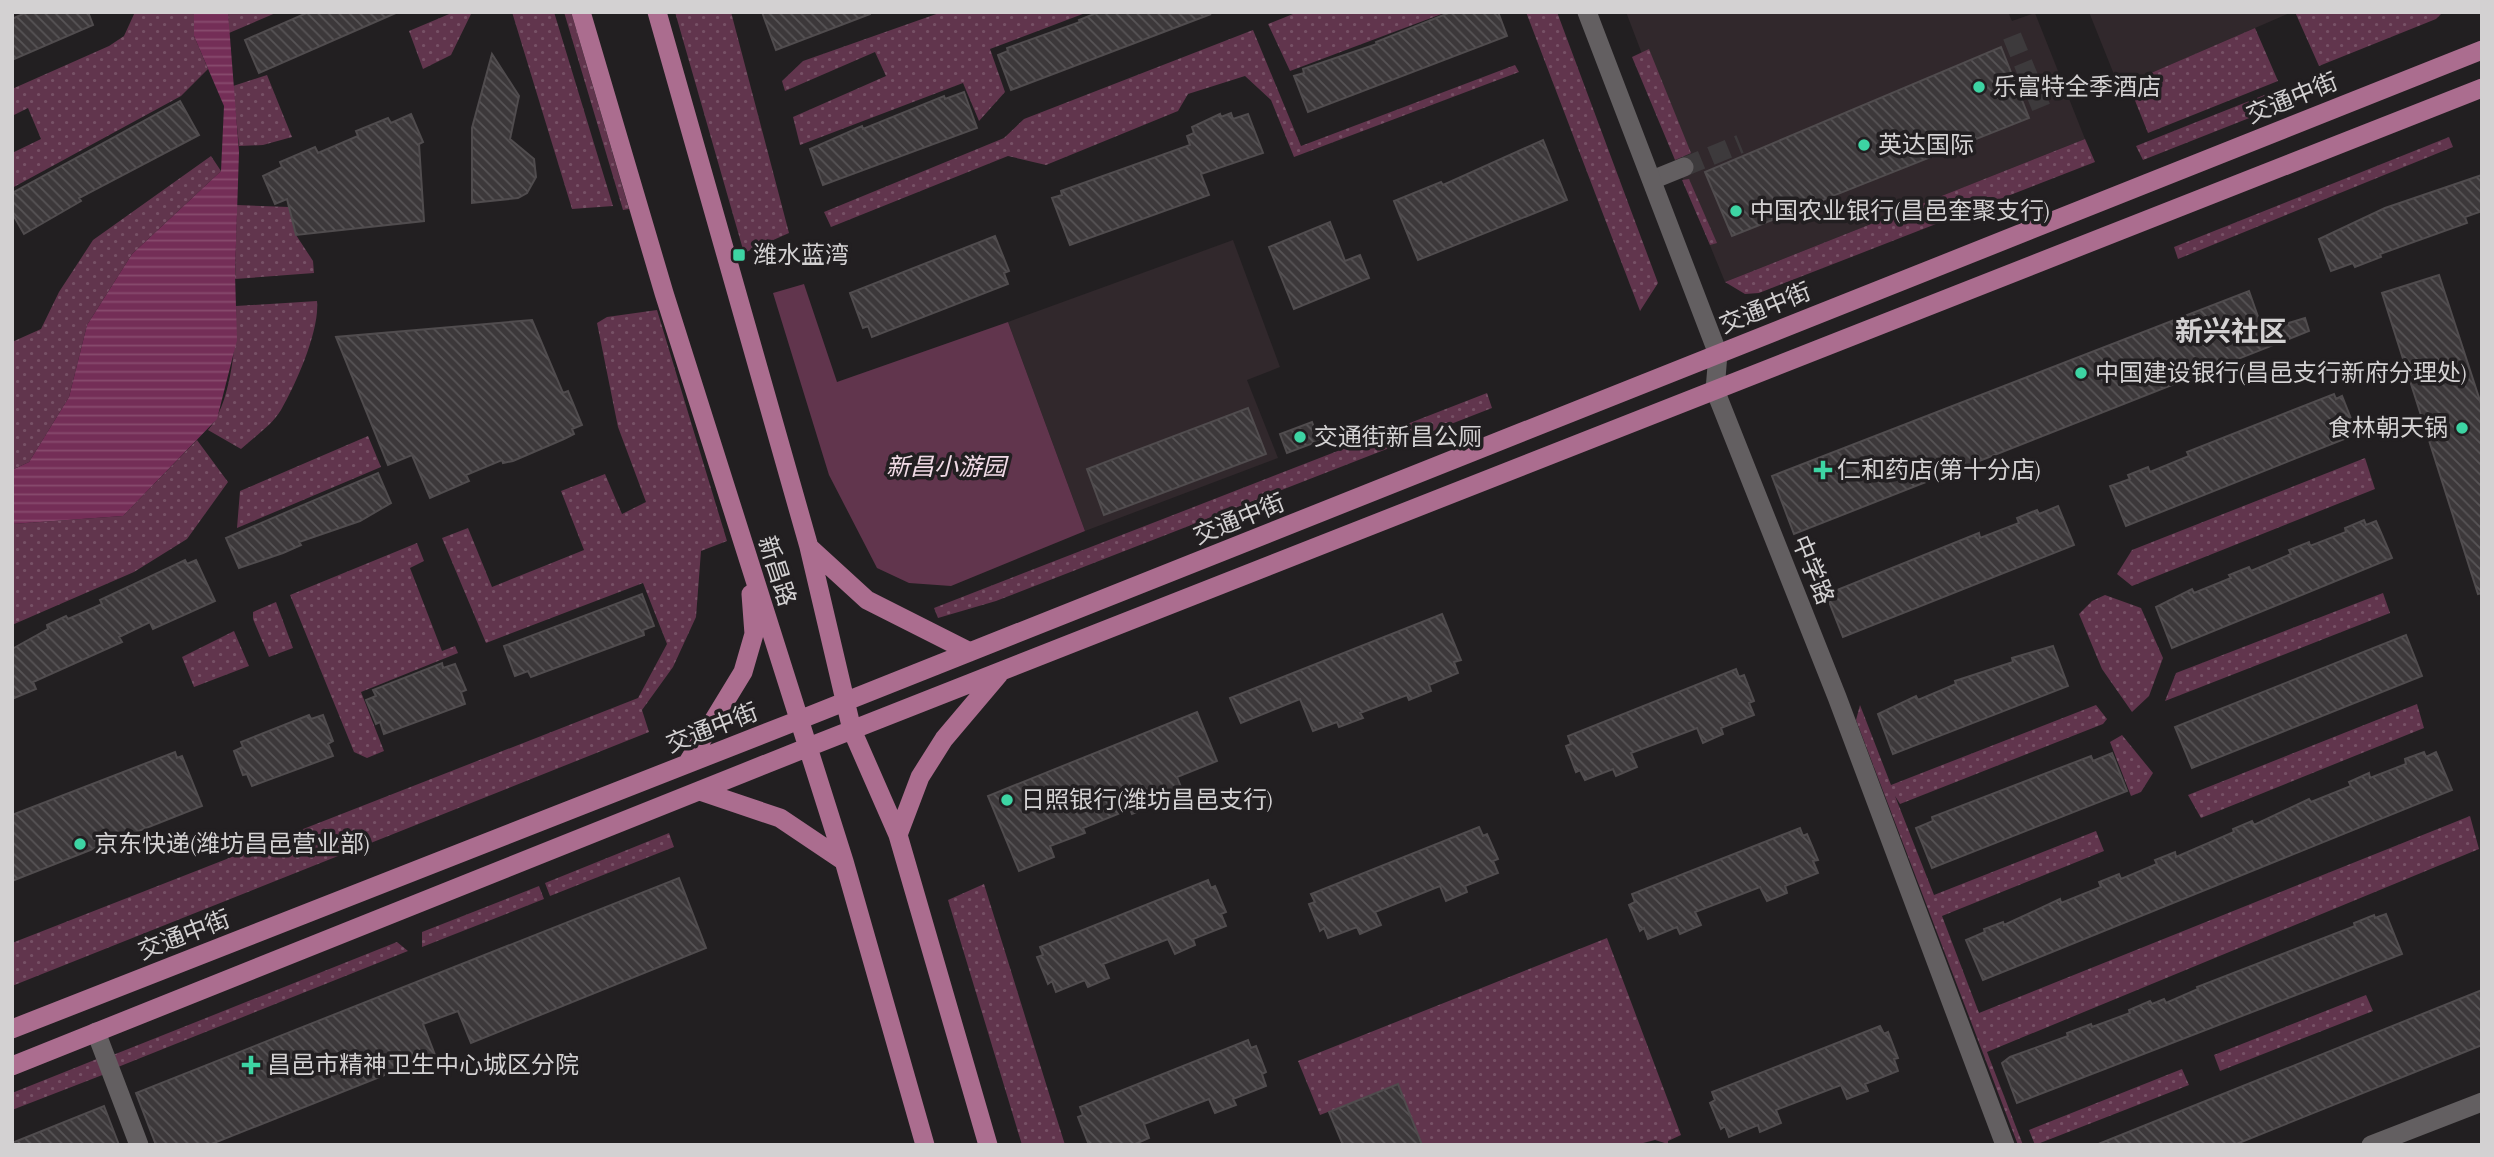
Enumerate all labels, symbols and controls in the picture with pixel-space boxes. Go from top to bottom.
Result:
street label: 交通中街 [2241,64,2344,134]
place label: 乐富特全季酒店 [1993,70,2161,106]
marker: 乐富特全季酒店 [1971,79,1987,95]
place label: 英达国际 [1878,128,1974,164]
marker: 英达国际 [1856,137,1872,153]
place label: 中国农业银行(昌邑奎聚支行) [1750,194,2050,230]
marker: 中国农业银行(昌邑奎聚支行) [1728,203,1744,219]
place label: 潍水蓝湾 [753,238,849,274]
marker: 潍水蓝湾 [731,247,747,263]
street label: 交通中街 [1714,274,1817,344]
district label: 新兴社区 [2175,311,2287,354]
place label: 中国建设银行(昌邑支行新府分理处) [2095,356,2467,392]
marker: 中国建设银行(昌邑支行新府分理处) [2073,365,2089,381]
place label: 食林朝天锅 [2328,411,2448,447]
place label: 交通街新昌公厕 [1314,420,1482,456]
marker: 食林朝天锅 [2454,420,2470,436]
marker: 交通街新昌公厕 [1292,429,1308,445]
park label: 新昌小游园 [886,450,1009,486]
place label: 仁和药店(第十分店) [1837,453,2041,489]
marker: 仁和药店(第十分店) [1815,462,1831,478]
street label: 交通中街 [1188,485,1291,555]
street label: 中学路 [1782,530,1842,610]
street label: 新昌路 [748,532,804,611]
street label: 交通中街 [661,695,764,763]
place label: 日照银行(潍坊昌邑支行) [1021,783,1273,819]
marker: 日照银行(潍坊昌邑支行) [999,792,1015,808]
place label: 京东快递(潍坊昌邑营业部) [94,827,370,863]
marker: 京东快递(潍坊昌邑营业部) [72,836,88,852]
street label: 交通中街 [133,902,236,970]
place label: 昌邑市精神卫生中心城区分院 [267,1048,579,1084]
marker: 昌邑市精神卫生中心城区分院 [241,1055,261,1075]

